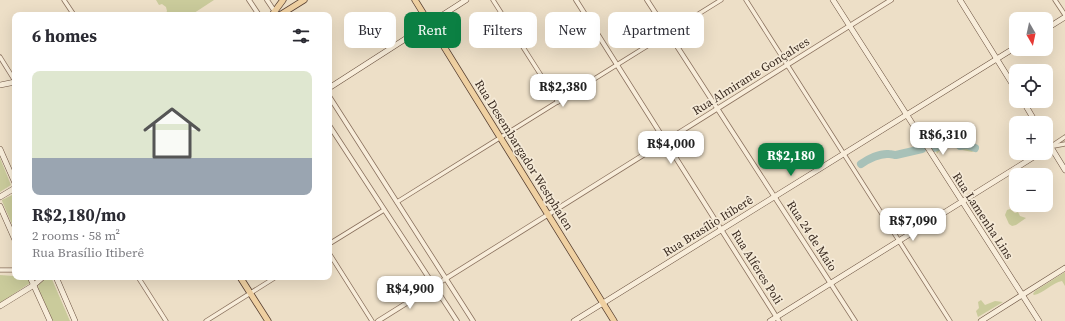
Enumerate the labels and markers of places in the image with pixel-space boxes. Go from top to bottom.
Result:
pin: R$2,380 [526,74,600,108]
pin: R$6,310 [906,122,980,156]
pin: R$4,000 [634,131,708,165]
pin: R$2,180 [754,143,828,177]
pin: R$7,090 [876,208,950,242]
pin: R$4,900 [373,276,447,310]

